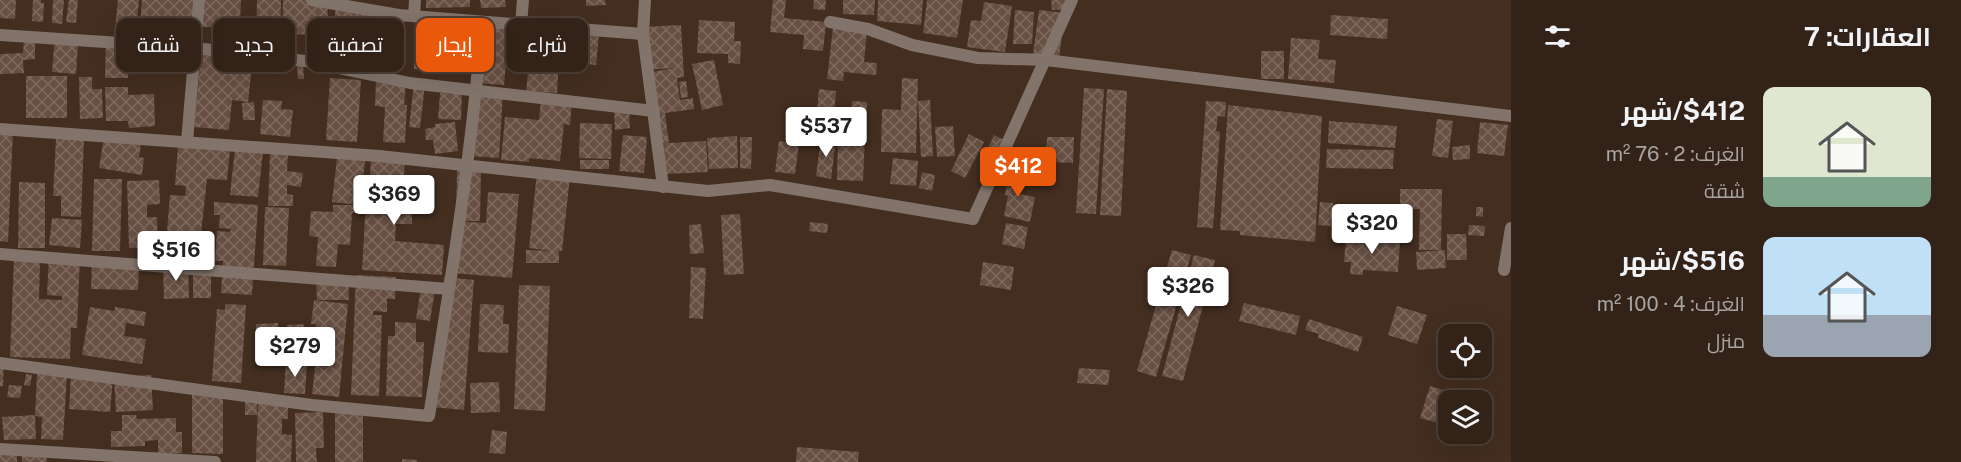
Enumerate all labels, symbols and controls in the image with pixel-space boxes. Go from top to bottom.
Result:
chip: شقة [116,18,201,72]
chip: جديد [213,18,295,72]
chip: تصفية [307,18,404,72]
chip: إيجار [416,18,494,72]
chip: شراء [506,18,588,72]
icon: filters [1541,20,1574,53]
text: العقارات: 7 [1804,21,1931,52]
text: $412/شهر [1622,95,1745,126]
pin: $537 [790,107,862,158]
icon: home [1811,111,1883,183]
text: $537 [800,114,852,138]
text: الغرف: 2 · 76 m² [1606,142,1745,166]
pin: $412 [982,147,1054,198]
text: $412 [994,154,1042,178]
pin: $369 [358,175,430,226]
text: شقة [1704,179,1745,203]
text: $369 [367,182,421,206]
pin: $320 [1336,204,1408,255]
text: $320 [1346,211,1398,235]
pin: $516 [140,231,212,282]
text: $516 [152,238,200,262]
text: $516/شهر [1621,245,1745,276]
icon: home [1811,261,1883,333]
pin: $326 [1152,267,1224,318]
text: $326 [1162,274,1214,298]
text: الغرف: 4 · 100 m² [1597,292,1745,316]
map controls [1438,324,1492,444]
button: locate [1438,324,1492,378]
pin: $279 [259,327,331,378]
text: منزل [1707,329,1745,353]
text: $279 [269,334,321,358]
button: layers [1438,390,1492,444]

